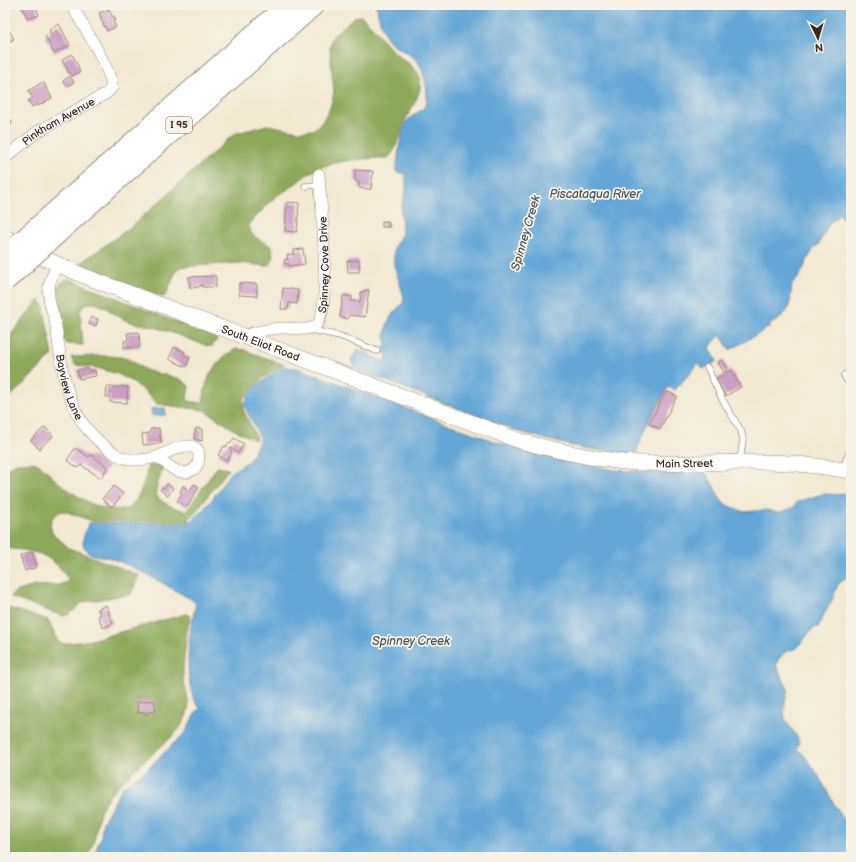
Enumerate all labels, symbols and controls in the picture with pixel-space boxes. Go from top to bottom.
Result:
north arrow [798,18,838,58]
text: N [814,41,824,54]
street label: Pinkham Avenue [19,94,97,148]
road number: I 95 [166,117,192,133]
water label: Piscataqua River [549,187,642,202]
water label: Spinney Creek [508,192,544,273]
street label: Spinney Cove Drive [315,216,331,314]
street label: South Eliot Road [220,322,302,364]
street label: Bayview Lane [54,353,86,423]
street label: Main Street [656,456,714,470]
water label: Spinney Creek [372,634,451,649]

